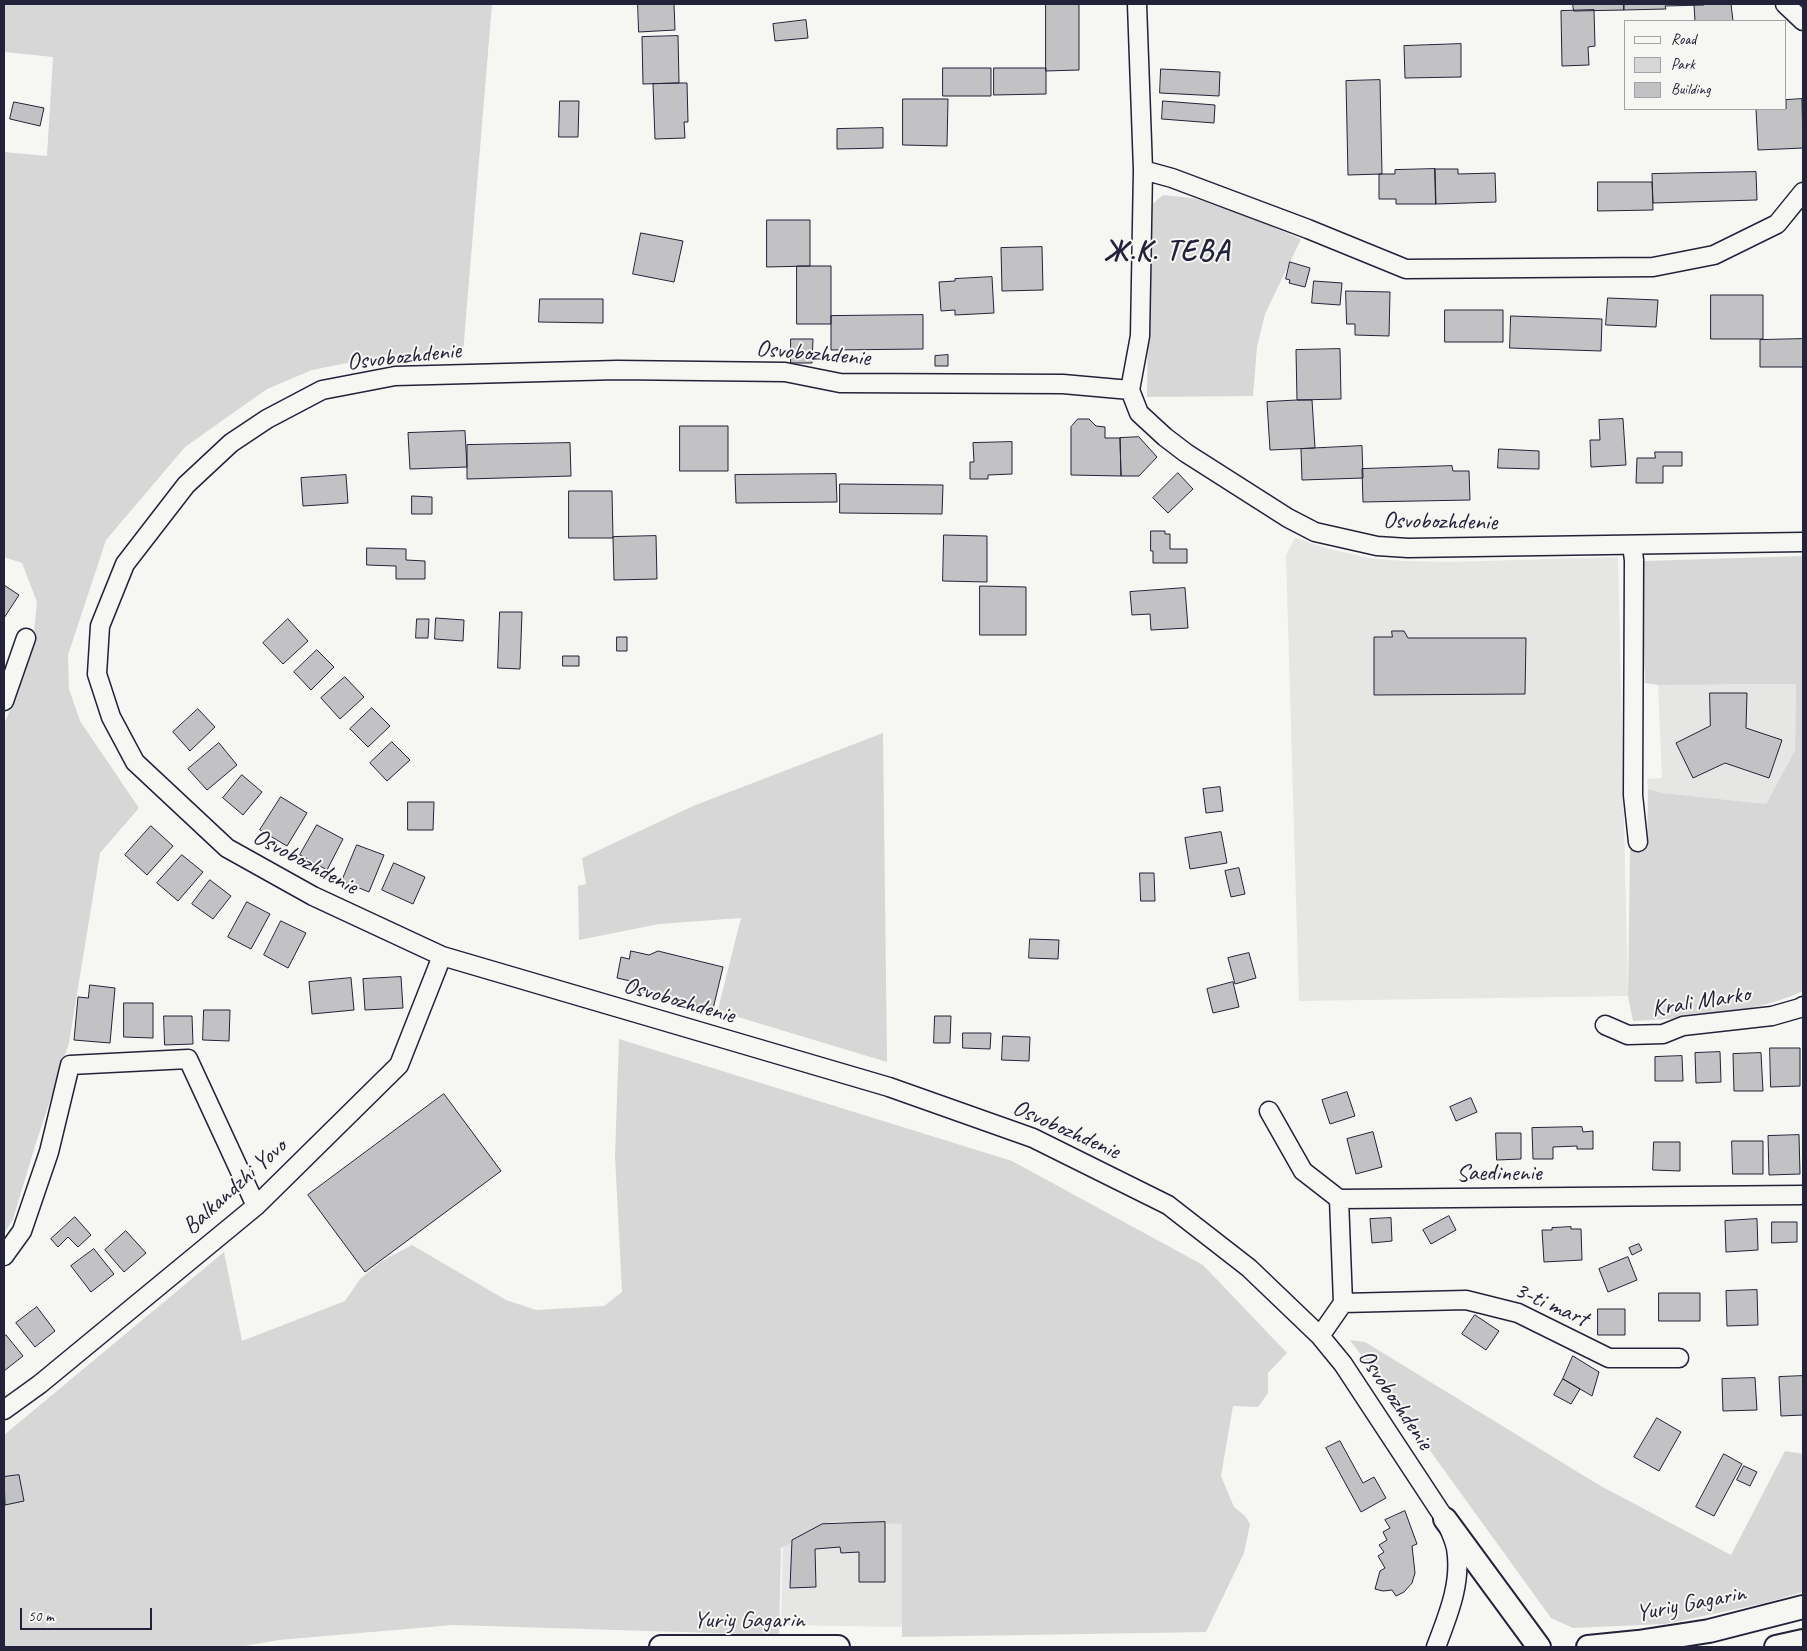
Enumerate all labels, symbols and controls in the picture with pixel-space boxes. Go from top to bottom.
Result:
legend [1624,20,1787,110]
text: Road [1671,30,1696,49]
text: Park [1671,55,1695,74]
text: Building [1671,80,1710,99]
district label: Ж.К. ТЕВА [1102,235,1232,269]
street label: Osvobozhdenie [755,335,871,373]
street label: Osvobozhdenie [346,337,462,377]
street label: Osvobozhdenie [1383,507,1497,537]
street label: Osvobozhdenie [248,822,362,902]
street label: Osvobozhdenie [620,971,738,1031]
street label: Krali Marko [1650,980,1752,1024]
street label: Osvobozhdenie [1008,1094,1124,1166]
street label: Balkandzhi Yovo [177,1133,293,1241]
street label: Saedinenie [1456,1160,1542,1188]
street label: 3-ti mart [1510,1276,1592,1334]
street label: Osvobozhdenie [1351,1345,1439,1455]
street label: Yuriy Gagarin [1634,1579,1748,1629]
scale bar [22,1598,155,1630]
text: 50 m [28,1607,54,1626]
street label: Yuriy Gagarin [694,1607,804,1635]

